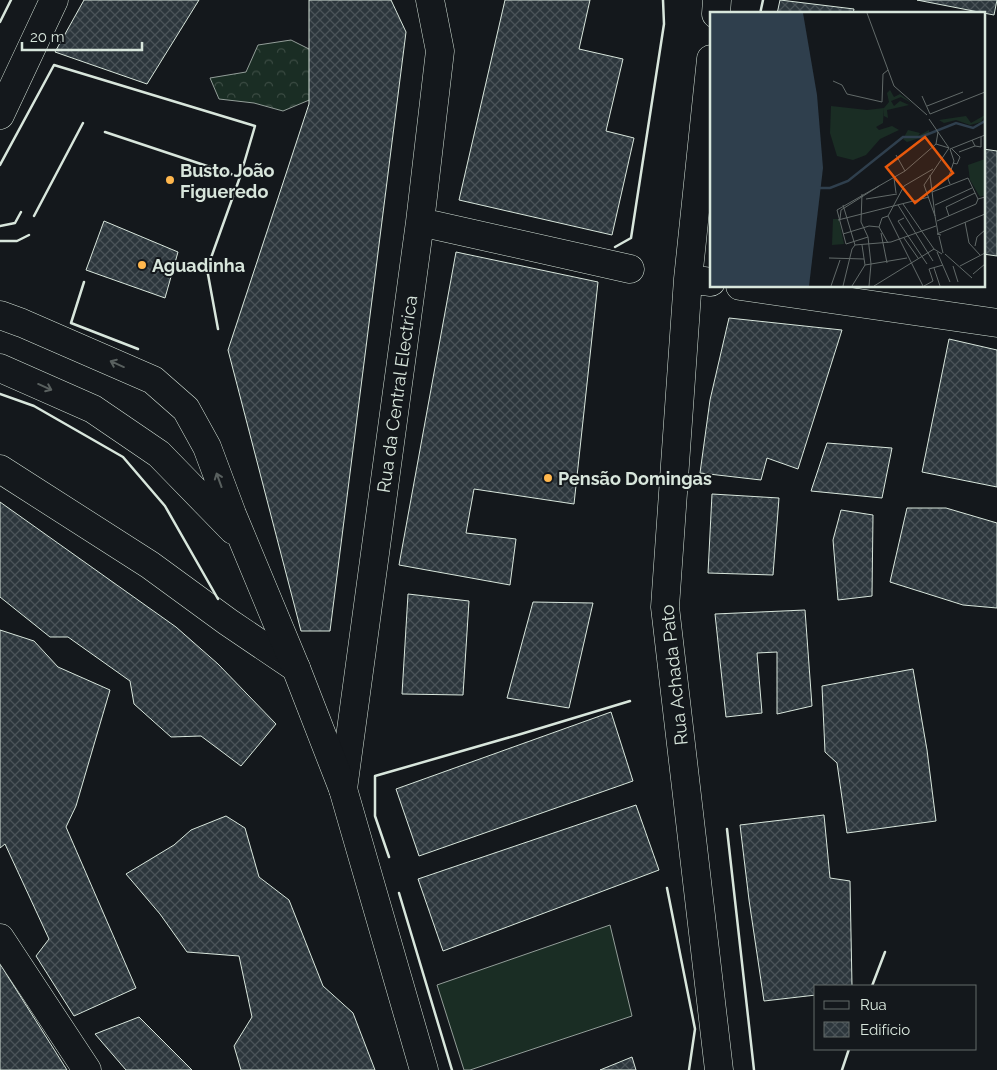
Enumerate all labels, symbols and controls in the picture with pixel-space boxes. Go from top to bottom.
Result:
inset map [710,12,984,288]
scale bar [22,20,142,52]
text: 20 m [30,28,65,46]
place label: Busto João Figueredo [180,160,275,202]
marker: Busto João Figueredo [164,174,176,186]
place label: Aguadinha [152,255,245,276]
marker: Aguadinha [136,259,148,271]
street label: Rua da Central Electrica [373,294,421,494]
one-way arrow [110,359,125,369]
one-way arrow [37,382,52,392]
place label: Pensão Domingas [558,468,712,489]
marker: Pensão Domingas [542,472,554,484]
one-way arrow [214,473,223,489]
street label: Rua Achada Pato [656,603,692,746]
legend [814,985,977,1050]
text: Rua [860,996,887,1014]
text: Edifício [860,1021,910,1039]

